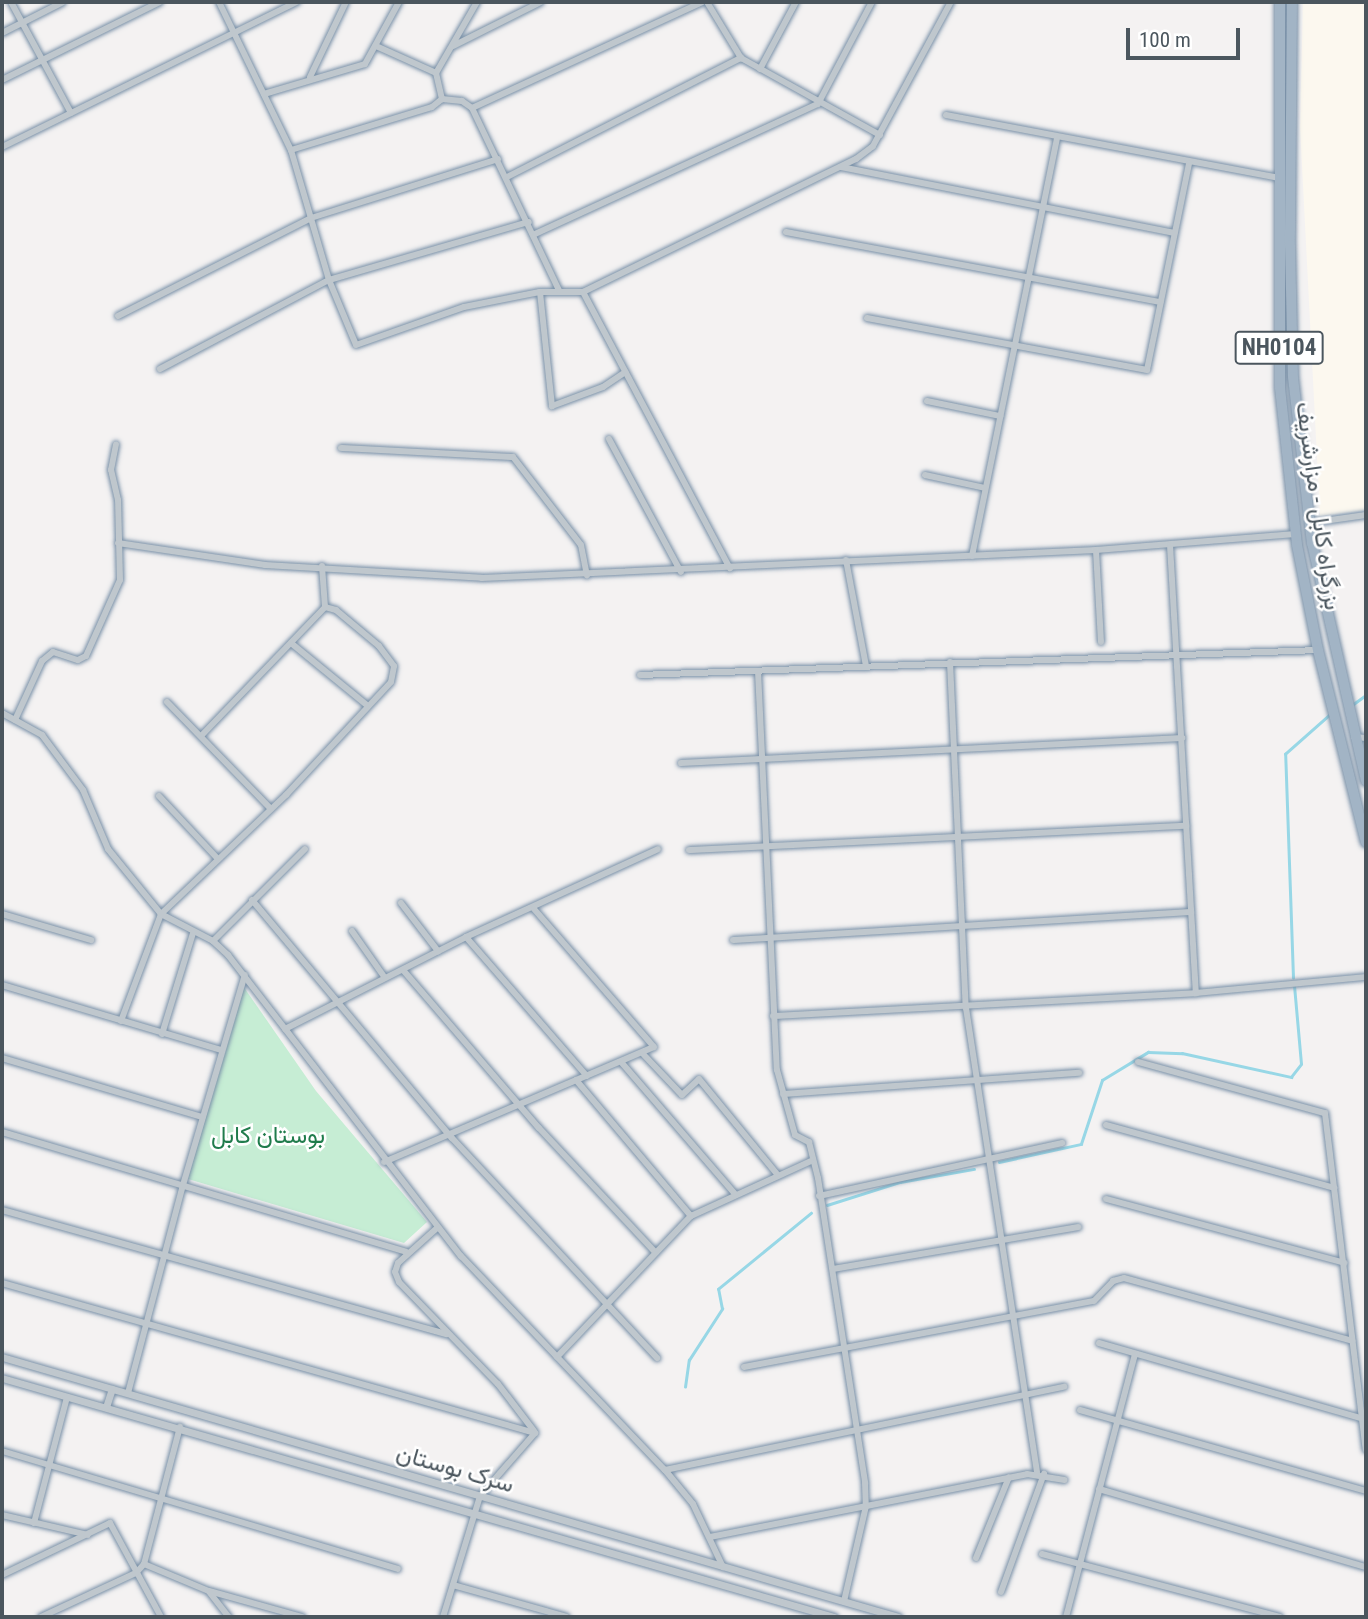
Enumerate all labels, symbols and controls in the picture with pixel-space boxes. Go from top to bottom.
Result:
scale bar [1130,14,1244,58]
text: 100 m [1139,28,1191,52]
road number: NH0104 [1234,328,1324,368]
street label: بزرگراه کابل - مزارشریف [1289,400,1347,612]
park label: بوستان کابل [211,1122,325,1150]
street label: سرک بوستان [393,1438,517,1500]

